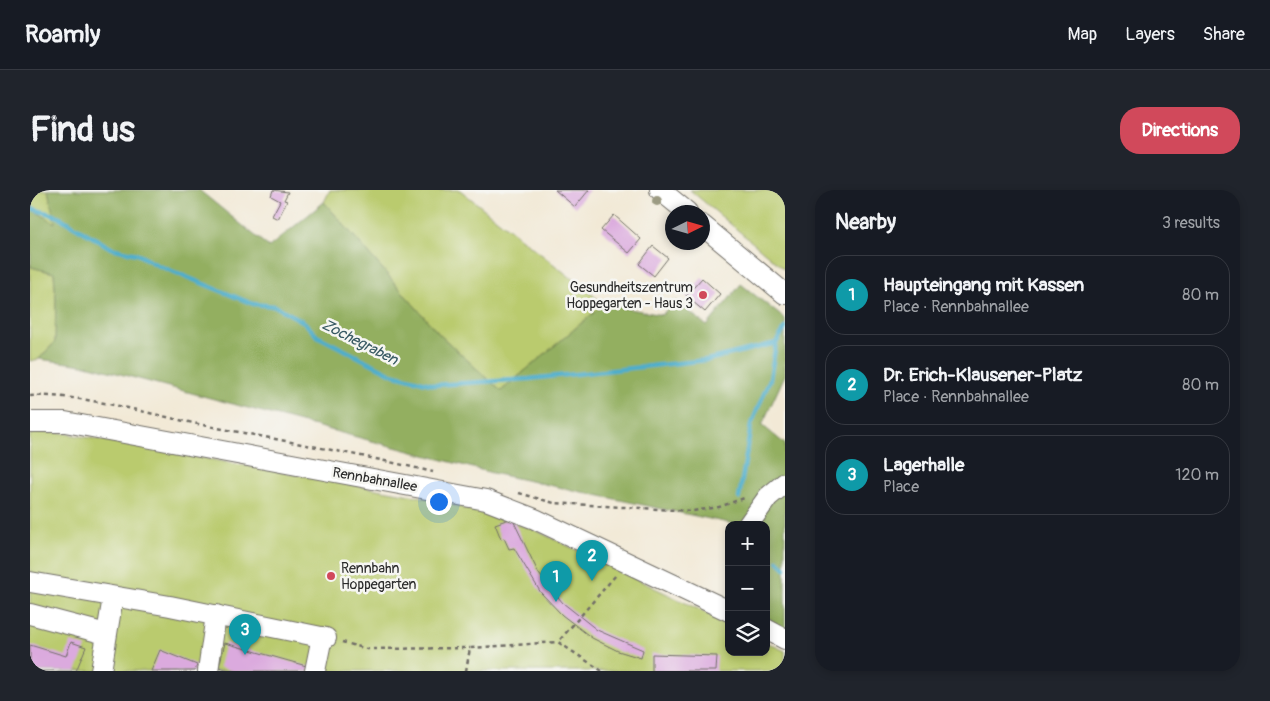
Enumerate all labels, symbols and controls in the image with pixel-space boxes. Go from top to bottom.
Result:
text: Roamly [25,20,100,49]
text: Map [1068,23,1097,46]
text: Layers [1125,23,1175,46]
text: Share [1203,23,1245,46]
button: Directions [1120,107,1240,154]
text: Find us [30,108,135,152]
north arrow [665,205,710,250]
text: Nearby [835,209,896,236]
text: 3 results [1162,213,1220,233]
text: Haupteingang mit Kassen [883,273,1084,297]
place label: Gesundheitszentrum Hoppegarten - Haus 3 [566,279,693,312]
text: 1 [849,285,855,305]
text: 80 m [1182,285,1219,305]
marker: Gesundheitszentrum Hoppegarten - Haus 3 [697,289,709,301]
text: Place · Rennbahnallee [883,297,1029,317]
water label: Zochegraben [319,315,402,370]
text: Dr. Erich-Klausener-Platz [883,363,1082,387]
text: 2 [848,375,856,395]
text: 80 m [1182,375,1219,395]
text: Place · Rennbahnallee [883,387,1029,407]
text: Lagerhalle [883,453,964,477]
street label: Rennbahnallee [331,464,419,495]
text: 3 [848,465,856,485]
text: 120 m [1175,465,1219,485]
text: Place [883,477,919,497]
your location [426,489,452,515]
map controls [725,521,770,656]
button: + [725,521,770,566]
pin: 2 [576,540,608,581]
place label: Rennbahn Hoppegarten [341,560,416,593]
pin: 1 [540,561,572,602]
button: − [725,566,770,611]
marker: Rennbahn Hoppegarten [325,570,337,582]
button: layers [725,611,770,656]
pin: 3 [229,614,261,655]

